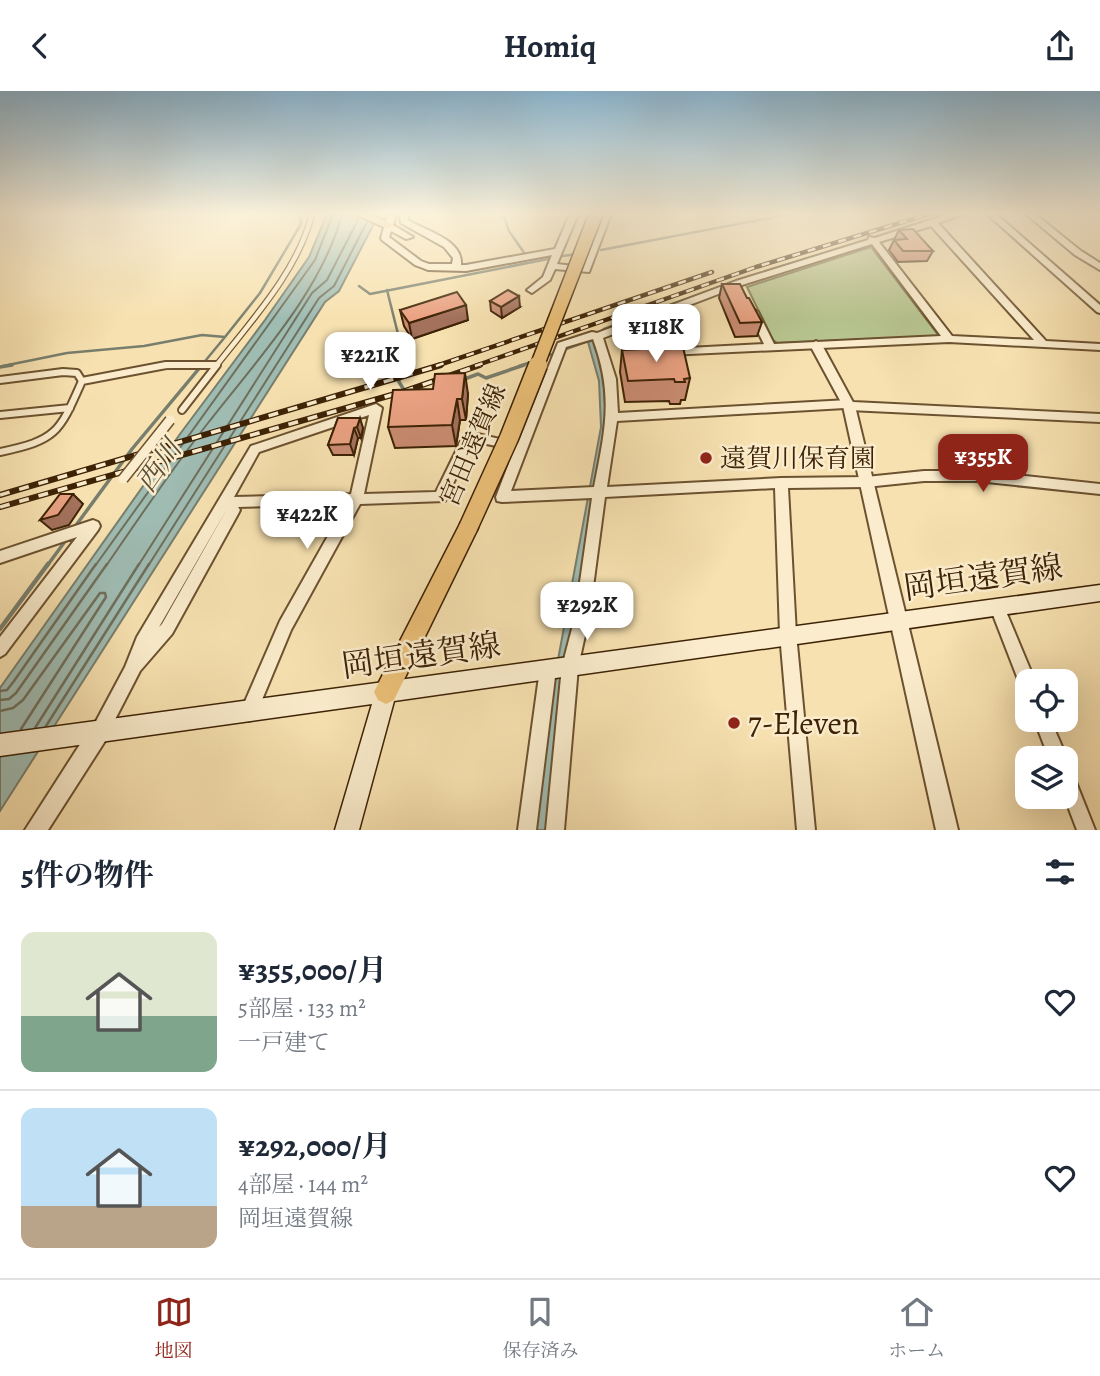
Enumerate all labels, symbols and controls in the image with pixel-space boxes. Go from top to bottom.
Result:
text: Homiq [504,24,596,68]
icon: back [21,27,59,65]
icon: share [1041,27,1079,65]
pin: ¥118K [607,305,705,364]
text: ¥118K [628,311,684,342]
pin: ¥221K [321,333,419,392]
text: ¥221K [341,339,399,370]
street label: 宮田遠賀線 [431,378,515,512]
water label: 西川 [127,430,192,500]
pin: ¥355K [934,435,1032,494]
place label: 遠賀川保育園 [720,441,876,476]
text: ¥355K [954,441,1012,472]
marker: 遠賀川保育園 [698,450,714,466]
pin: ¥422K [258,491,356,551]
text: ¥422K [276,498,338,529]
street label: 岡垣遠賀線 [901,544,1065,610]
pin: ¥292K [538,582,636,642]
text: ¥292K [556,589,618,620]
street label: 岡垣遠賀線 [339,622,503,688]
map controls [1015,669,1078,809]
button: locate [1015,669,1078,732]
place label: 7-Eleven [748,701,859,745]
marker: 7-Eleven [726,715,742,731]
button: layers [1015,746,1078,809]
icon: filters [1041,853,1079,891]
text: 5件の物件 [21,855,154,895]
text: ¥355,000/月 [238,950,387,990]
icon: home [77,960,161,1044]
icon: heart [1041,983,1079,1021]
text: 5部屋 · 133 m² [238,993,366,1024]
text: 一戸建て [238,1027,330,1058]
text: ¥292,000/月 [238,1126,391,1166]
icon: home [77,1136,161,1220]
icon: heart [1041,1159,1079,1197]
text: 4部屋 · 144 m² [238,1169,368,1200]
text: 岡垣遠賀線 [238,1203,353,1234]
tab: 地図 [155,1293,193,1364]
tab: 保存済み [502,1293,578,1364]
tab: ホーム [888,1293,945,1364]

